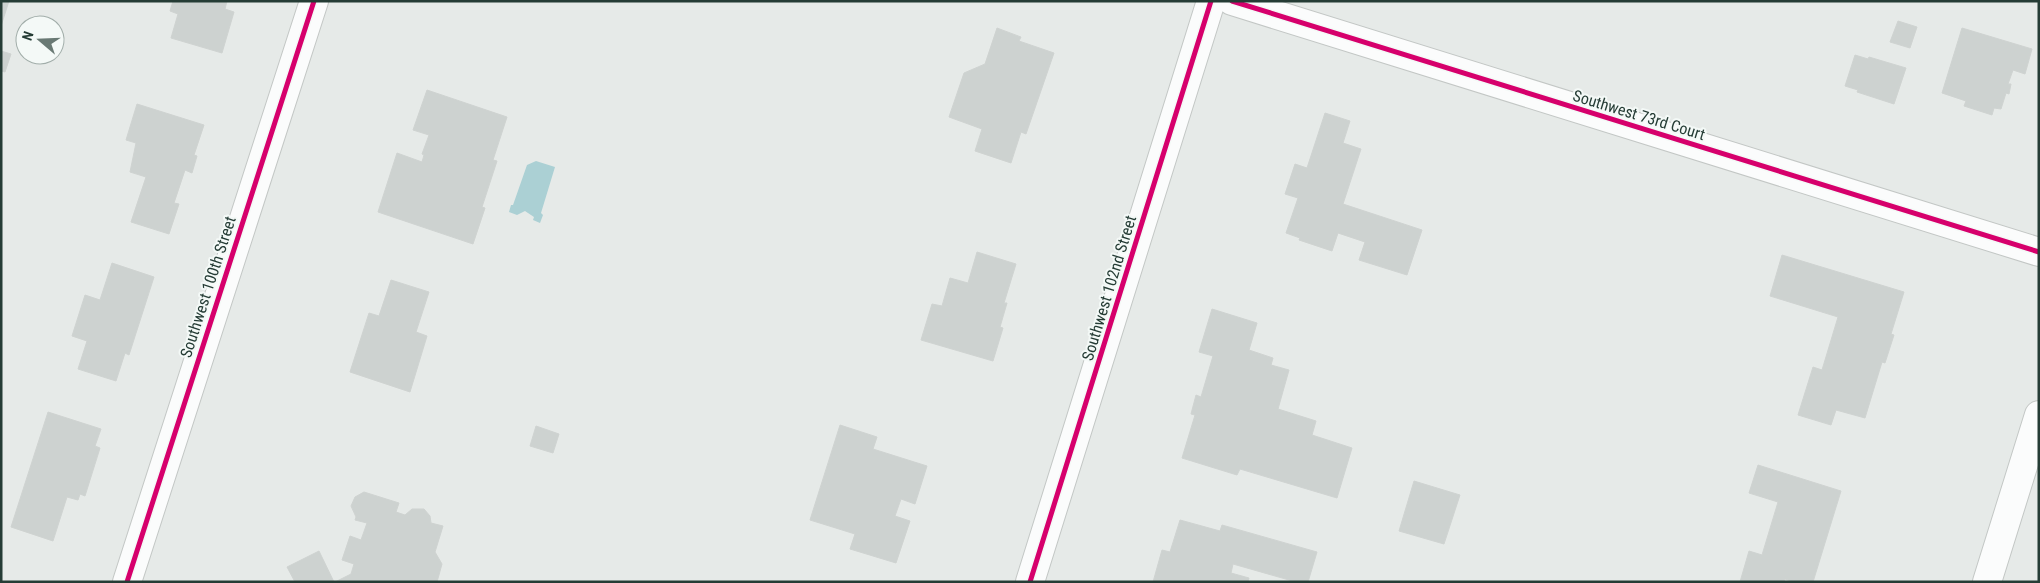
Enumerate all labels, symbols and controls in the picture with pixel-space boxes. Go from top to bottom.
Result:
north arrow [15,15,65,65]
text: N [19,29,37,42]
street label: Southwest 73rd Court [1571,86,1708,144]
street label: Southwest 102nd Street [1078,213,1140,363]
street label: Southwest 100th Street [176,214,240,360]

